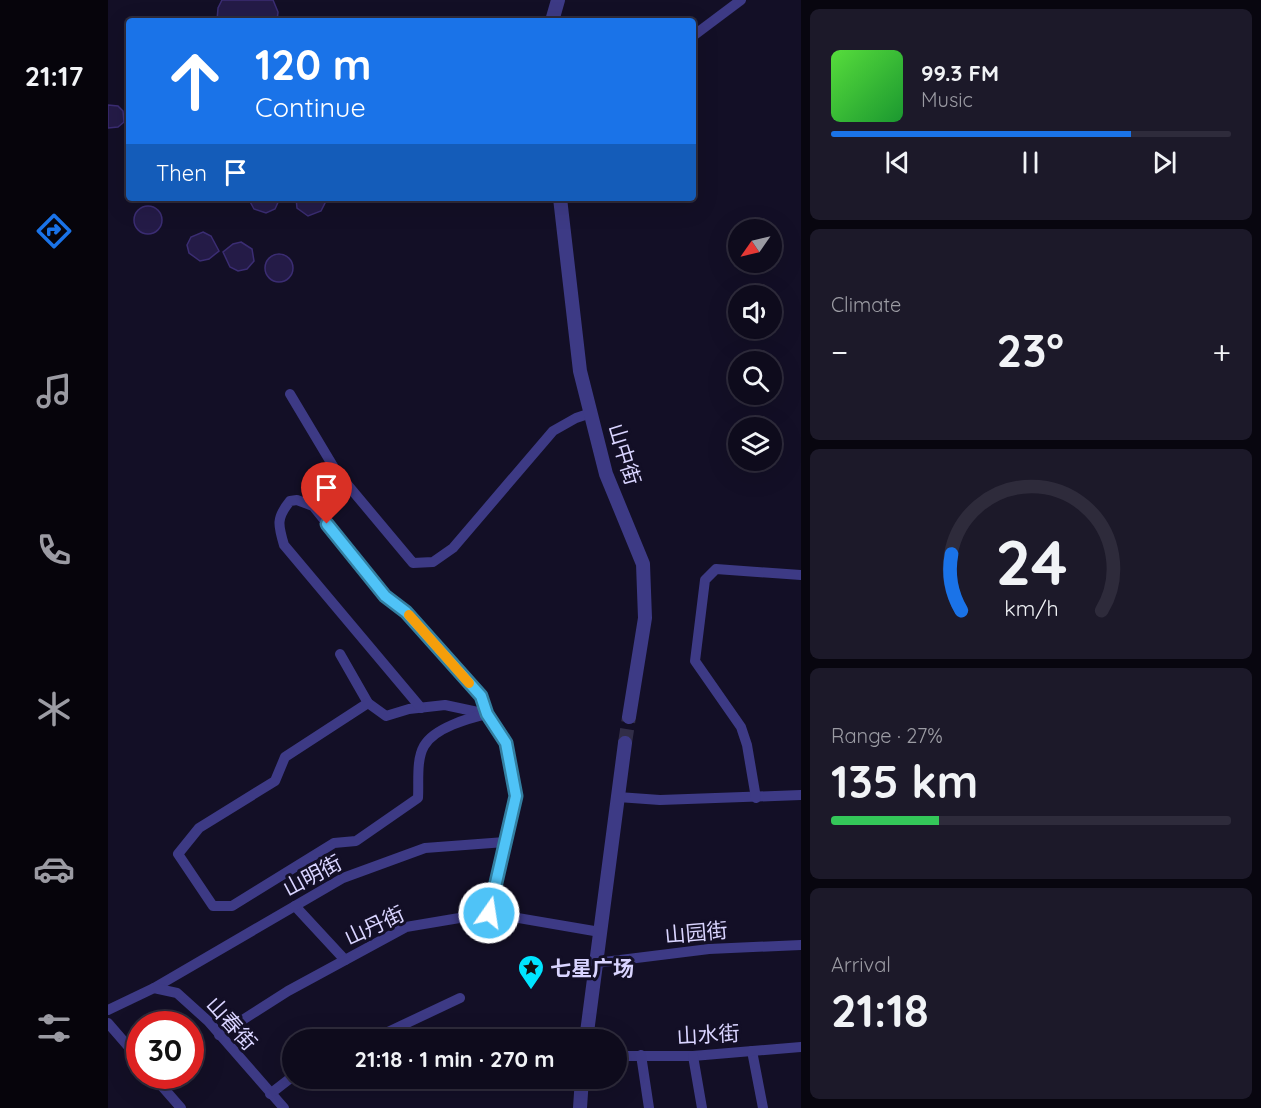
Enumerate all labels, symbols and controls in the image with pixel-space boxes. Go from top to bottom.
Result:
text: 120 m [255,38,372,91]
icon: ahead [156,42,234,120]
text: 21:17 [25,59,83,93]
text: 99.3 FM [921,59,999,87]
text: Music [921,87,973,112]
text: Continue [255,90,366,124]
icon: previous [881,146,914,179]
icon: pause [1014,146,1047,179]
icon: next [1148,146,1181,179]
icon: arrive [219,156,252,189]
text: Then [156,159,207,187]
icon: directions [33,210,75,252]
north arrow [728,219,782,273]
map controls [728,219,782,471]
button: sound [728,285,782,339]
text: Climate [831,292,901,317]
text: 23° [997,322,1064,378]
text: − [831,331,848,372]
text: + [1212,331,1231,372]
button: search [728,351,782,405]
icon: music [33,370,75,412]
button: layers [728,417,782,471]
street label: 山中街 [603,420,647,488]
pin [301,462,352,524]
icon: arrive [310,471,343,504]
text: 24 [995,523,1067,601]
icon: phone [33,529,75,571]
text: km/h [1004,595,1058,621]
icon: climate [33,688,75,730]
text: Range · 27% [831,723,943,748]
text: 135 km [831,753,978,809]
icon: car [33,848,75,890]
street label: 山明街 [278,849,346,901]
position arrow [457,881,521,945]
street label: 山丹街 [340,900,408,950]
street label: 山园街 [663,916,729,948]
text: Arrival [831,952,891,977]
place icon: 七星广场 [516,953,546,991]
place label: 七星广场 [550,955,634,981]
text: 21:18 [831,982,929,1038]
street label: 山春街 [201,991,263,1055]
icon: filters [33,1007,75,1049]
speed limit sign: 30 [126,1011,204,1089]
street label: 山水街 [676,1019,740,1049]
text: 21:18 · 1 min · 270 m [355,1045,554,1073]

